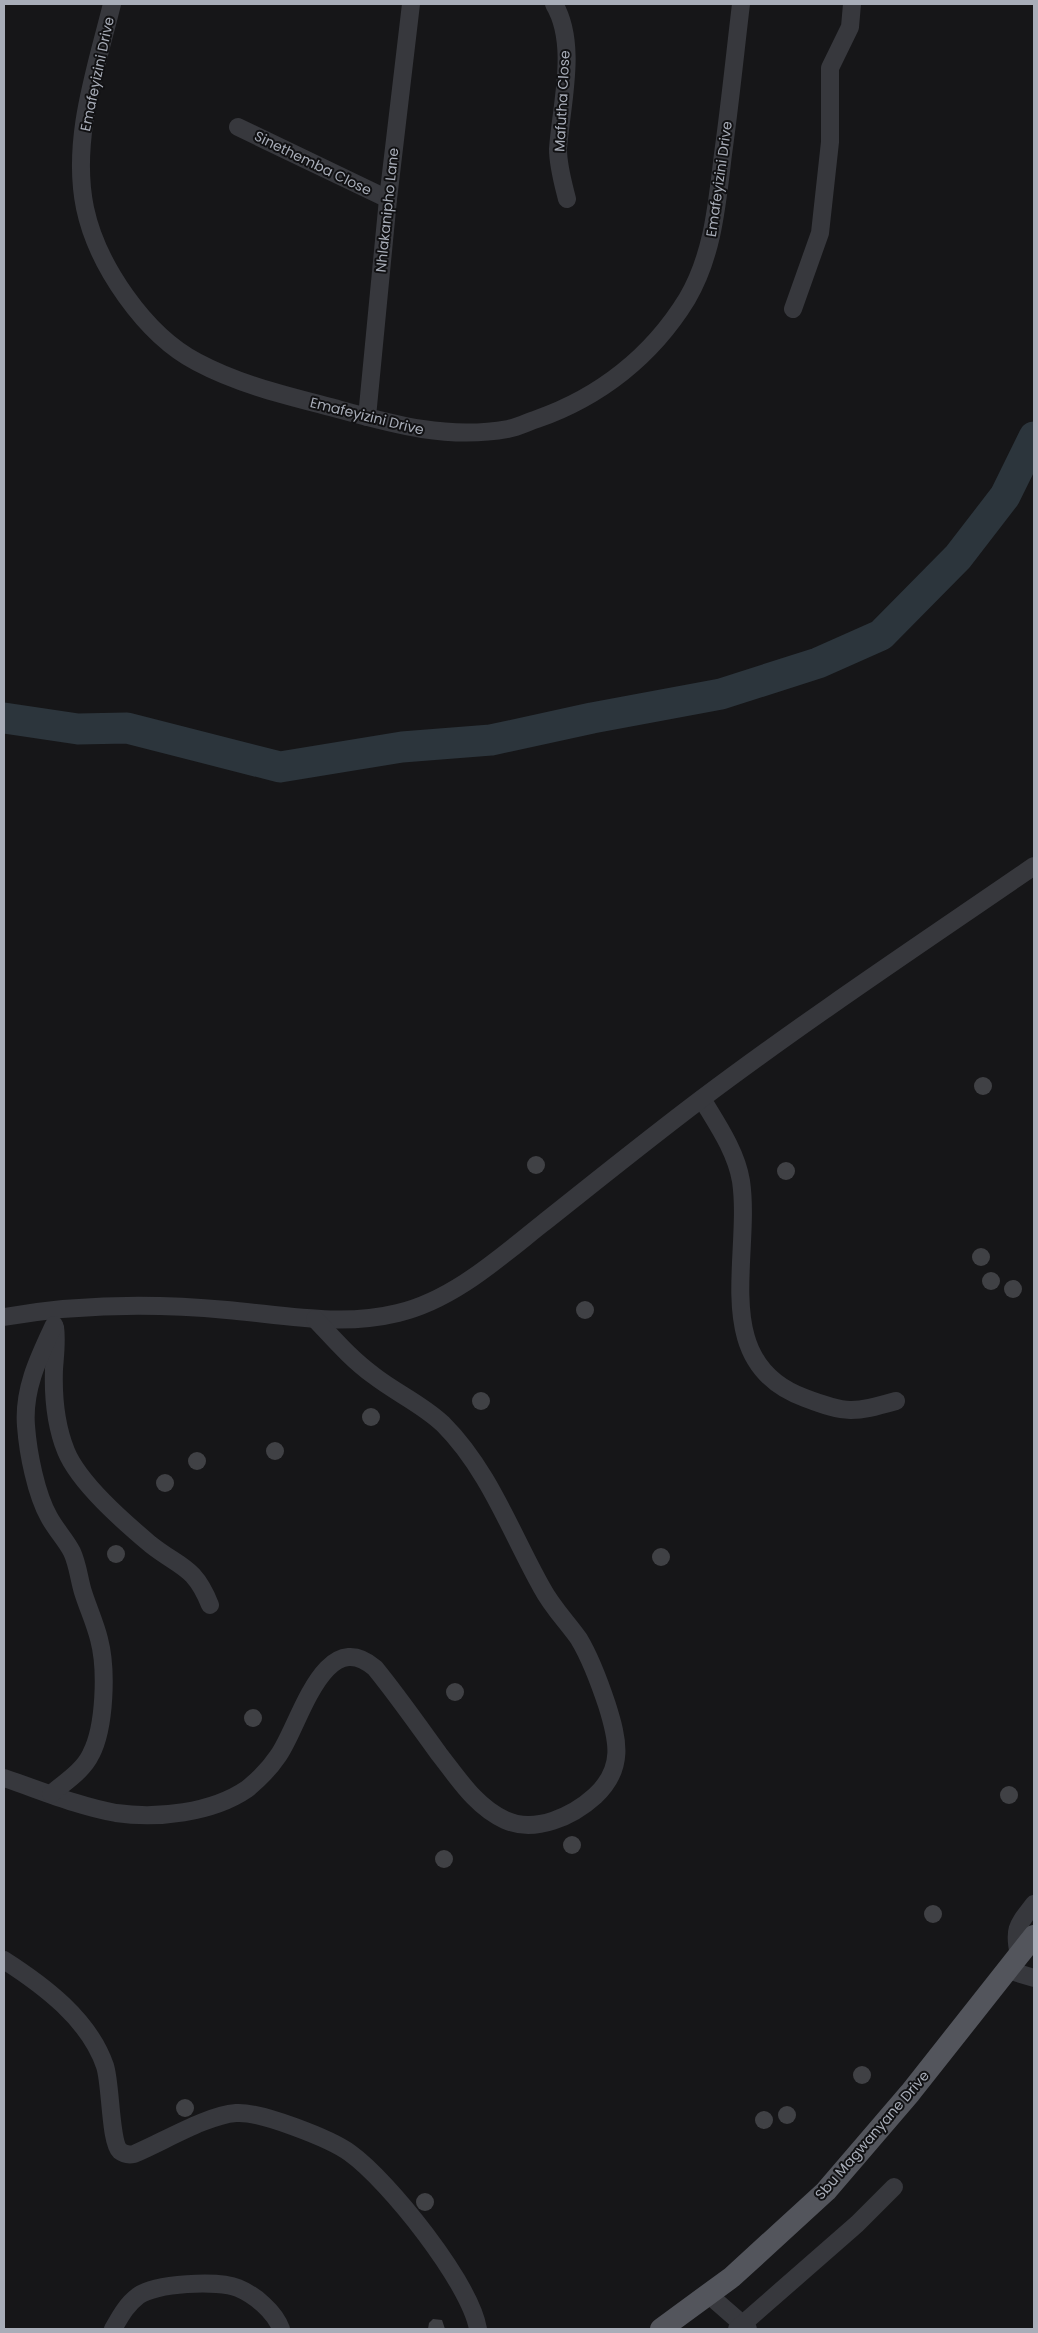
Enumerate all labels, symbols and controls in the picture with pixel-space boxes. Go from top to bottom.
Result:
street label: Emafeyizini Drive [75,15,119,133]
street label: Mafutha Close [549,49,575,152]
street label: Emafeyizini Drive [701,119,737,238]
street label: Sinethemba Close [251,126,375,200]
street label: Nhlakanipho Lane [371,146,404,273]
street label: Emafeyizini Drive [308,392,426,440]
street label: Sbu Magwanyane Drive [810,2066,934,2204]

